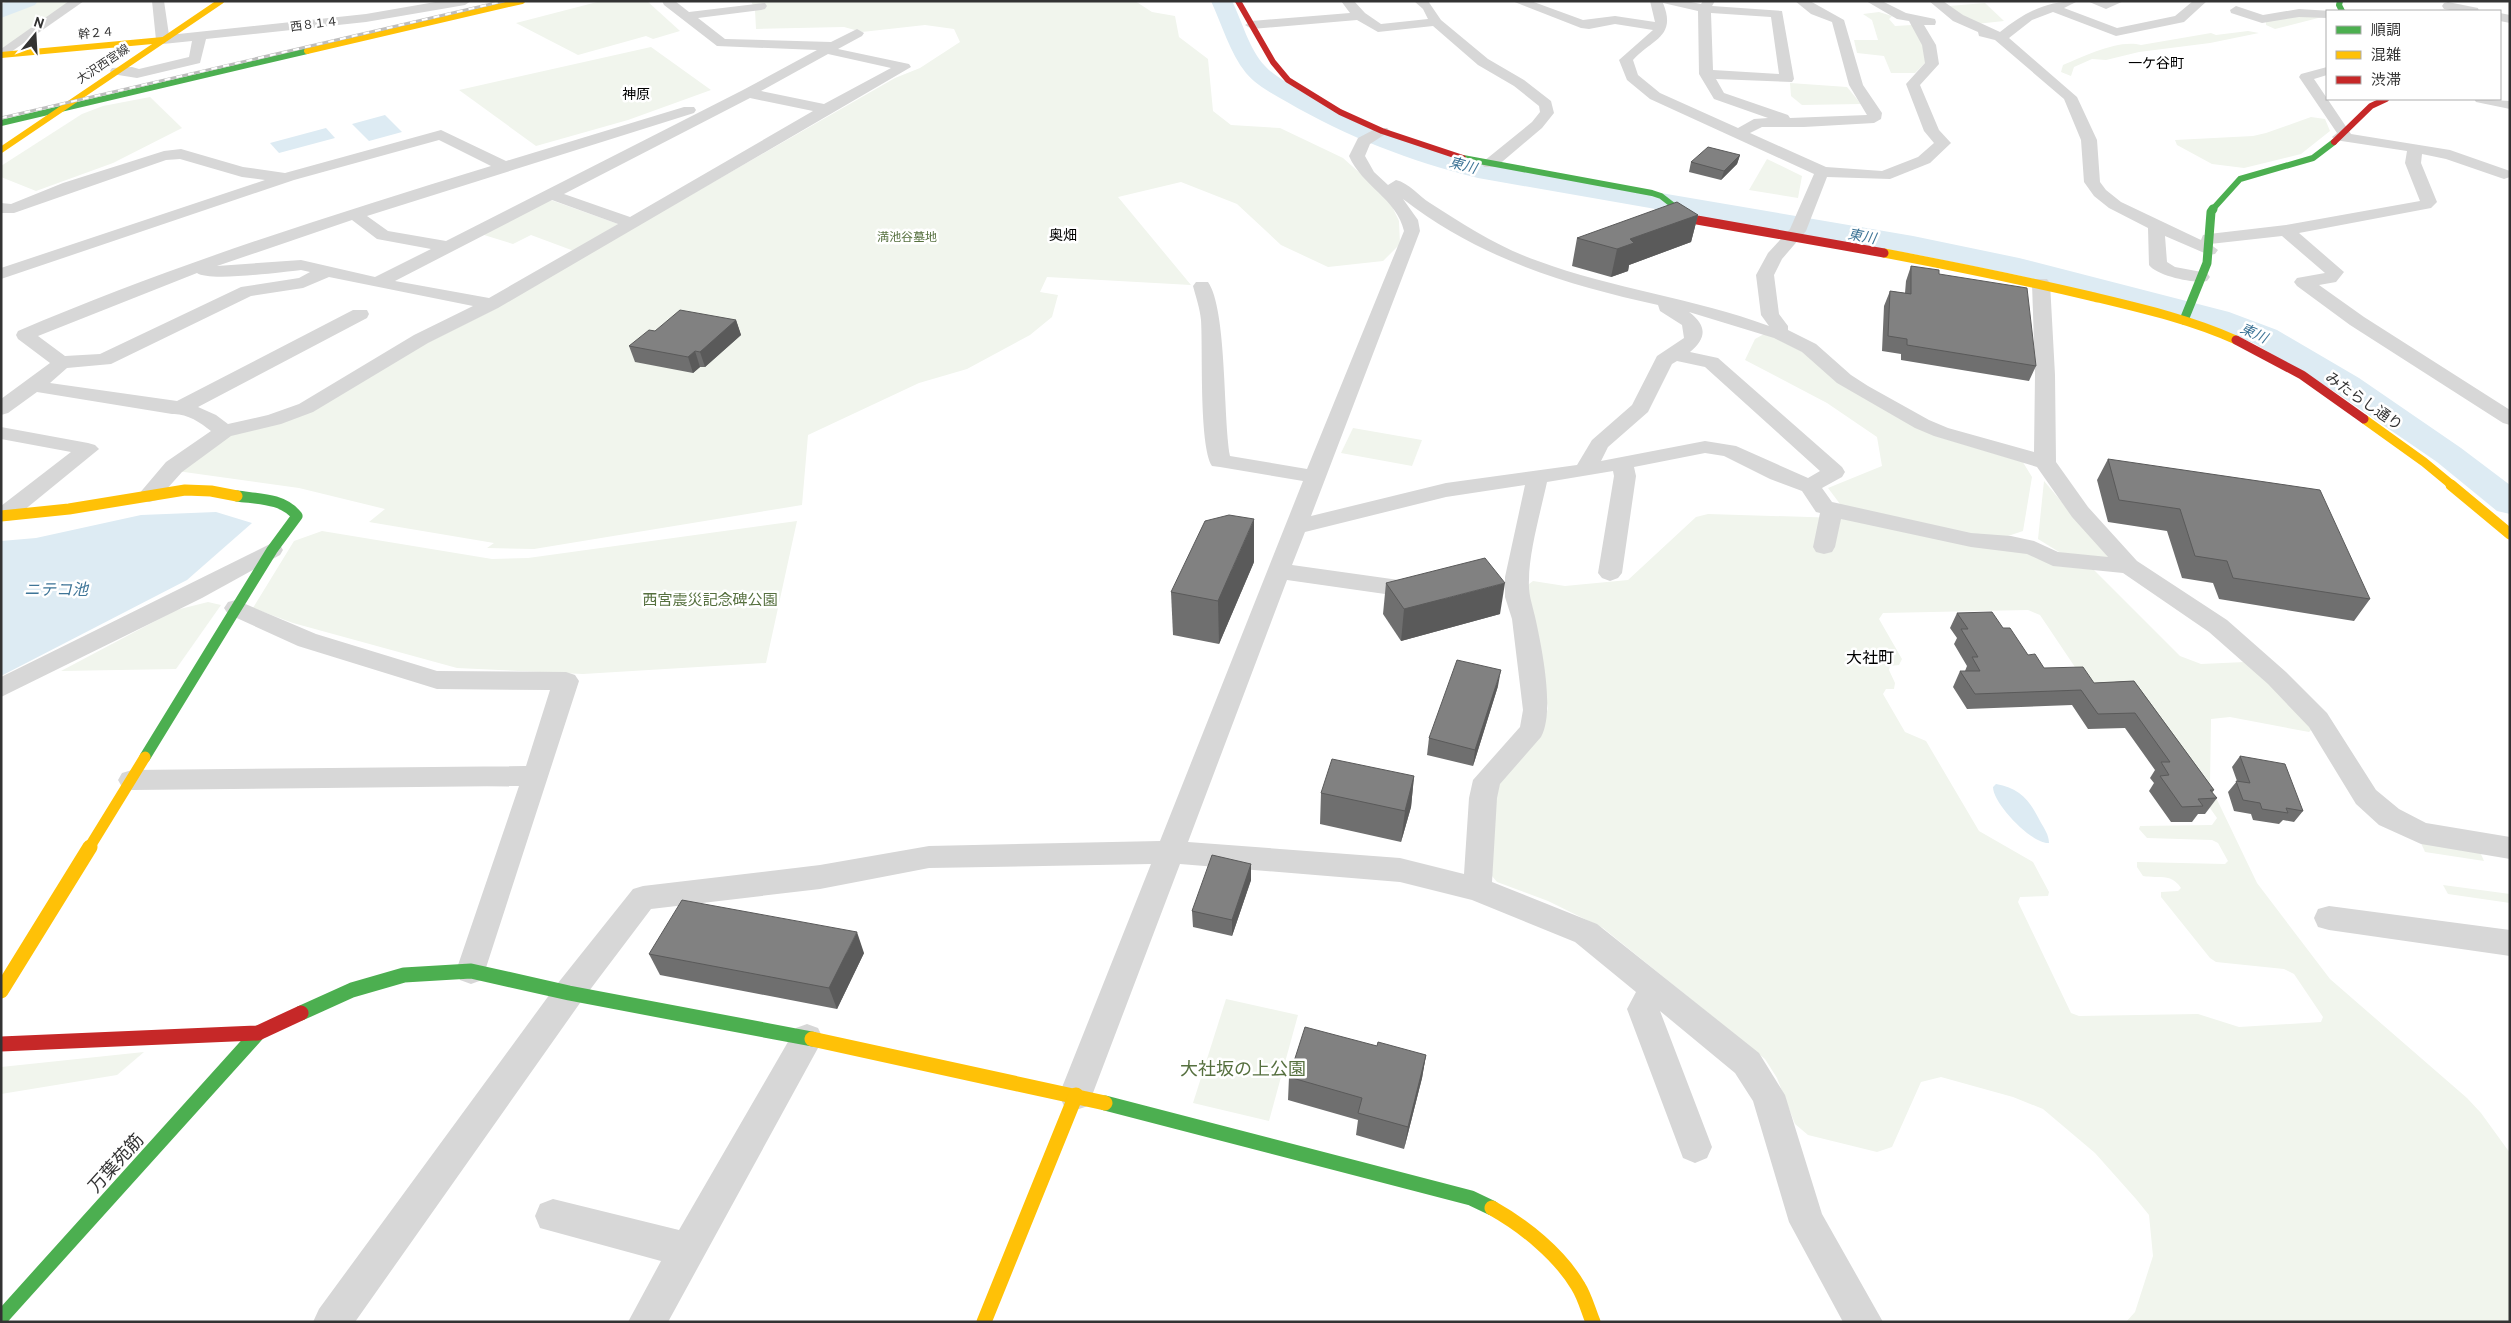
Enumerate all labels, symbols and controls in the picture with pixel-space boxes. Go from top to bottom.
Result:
north arrow [10,10,60,60]
legend [2326,10,2501,100]
text: N [31,14,46,34]
street label: 西８１４ [289,14,339,36]
text: 順調 [2371,22,2401,41]
street label: 幹２４ [77,24,115,44]
street label: 大沢西宮線 [74,41,133,88]
text: 混雑 [2371,47,2401,66]
district label: 一ケ谷町 [2128,56,2184,73]
text: 渋滞 [2371,72,2401,91]
district label: 神原 [622,87,650,104]
water label: 東川 [1447,155,1480,179]
water label: 東川 [1846,227,1879,249]
district label: 奥畑 [1049,228,1077,245]
park label: 満池谷墓地 [877,230,937,246]
water label: 東川 [2237,321,2271,349]
street label: みたらし通り [2321,369,2405,436]
water label: ニテコ池 [24,581,90,601]
park label: 西宮震災記念碑公園 [642,592,778,611]
district label: 大社町 [1846,649,1894,669]
park label: 大社坂の上公園 [1180,1059,1306,1082]
street label: 万葉苑筋 [84,1130,150,1198]

